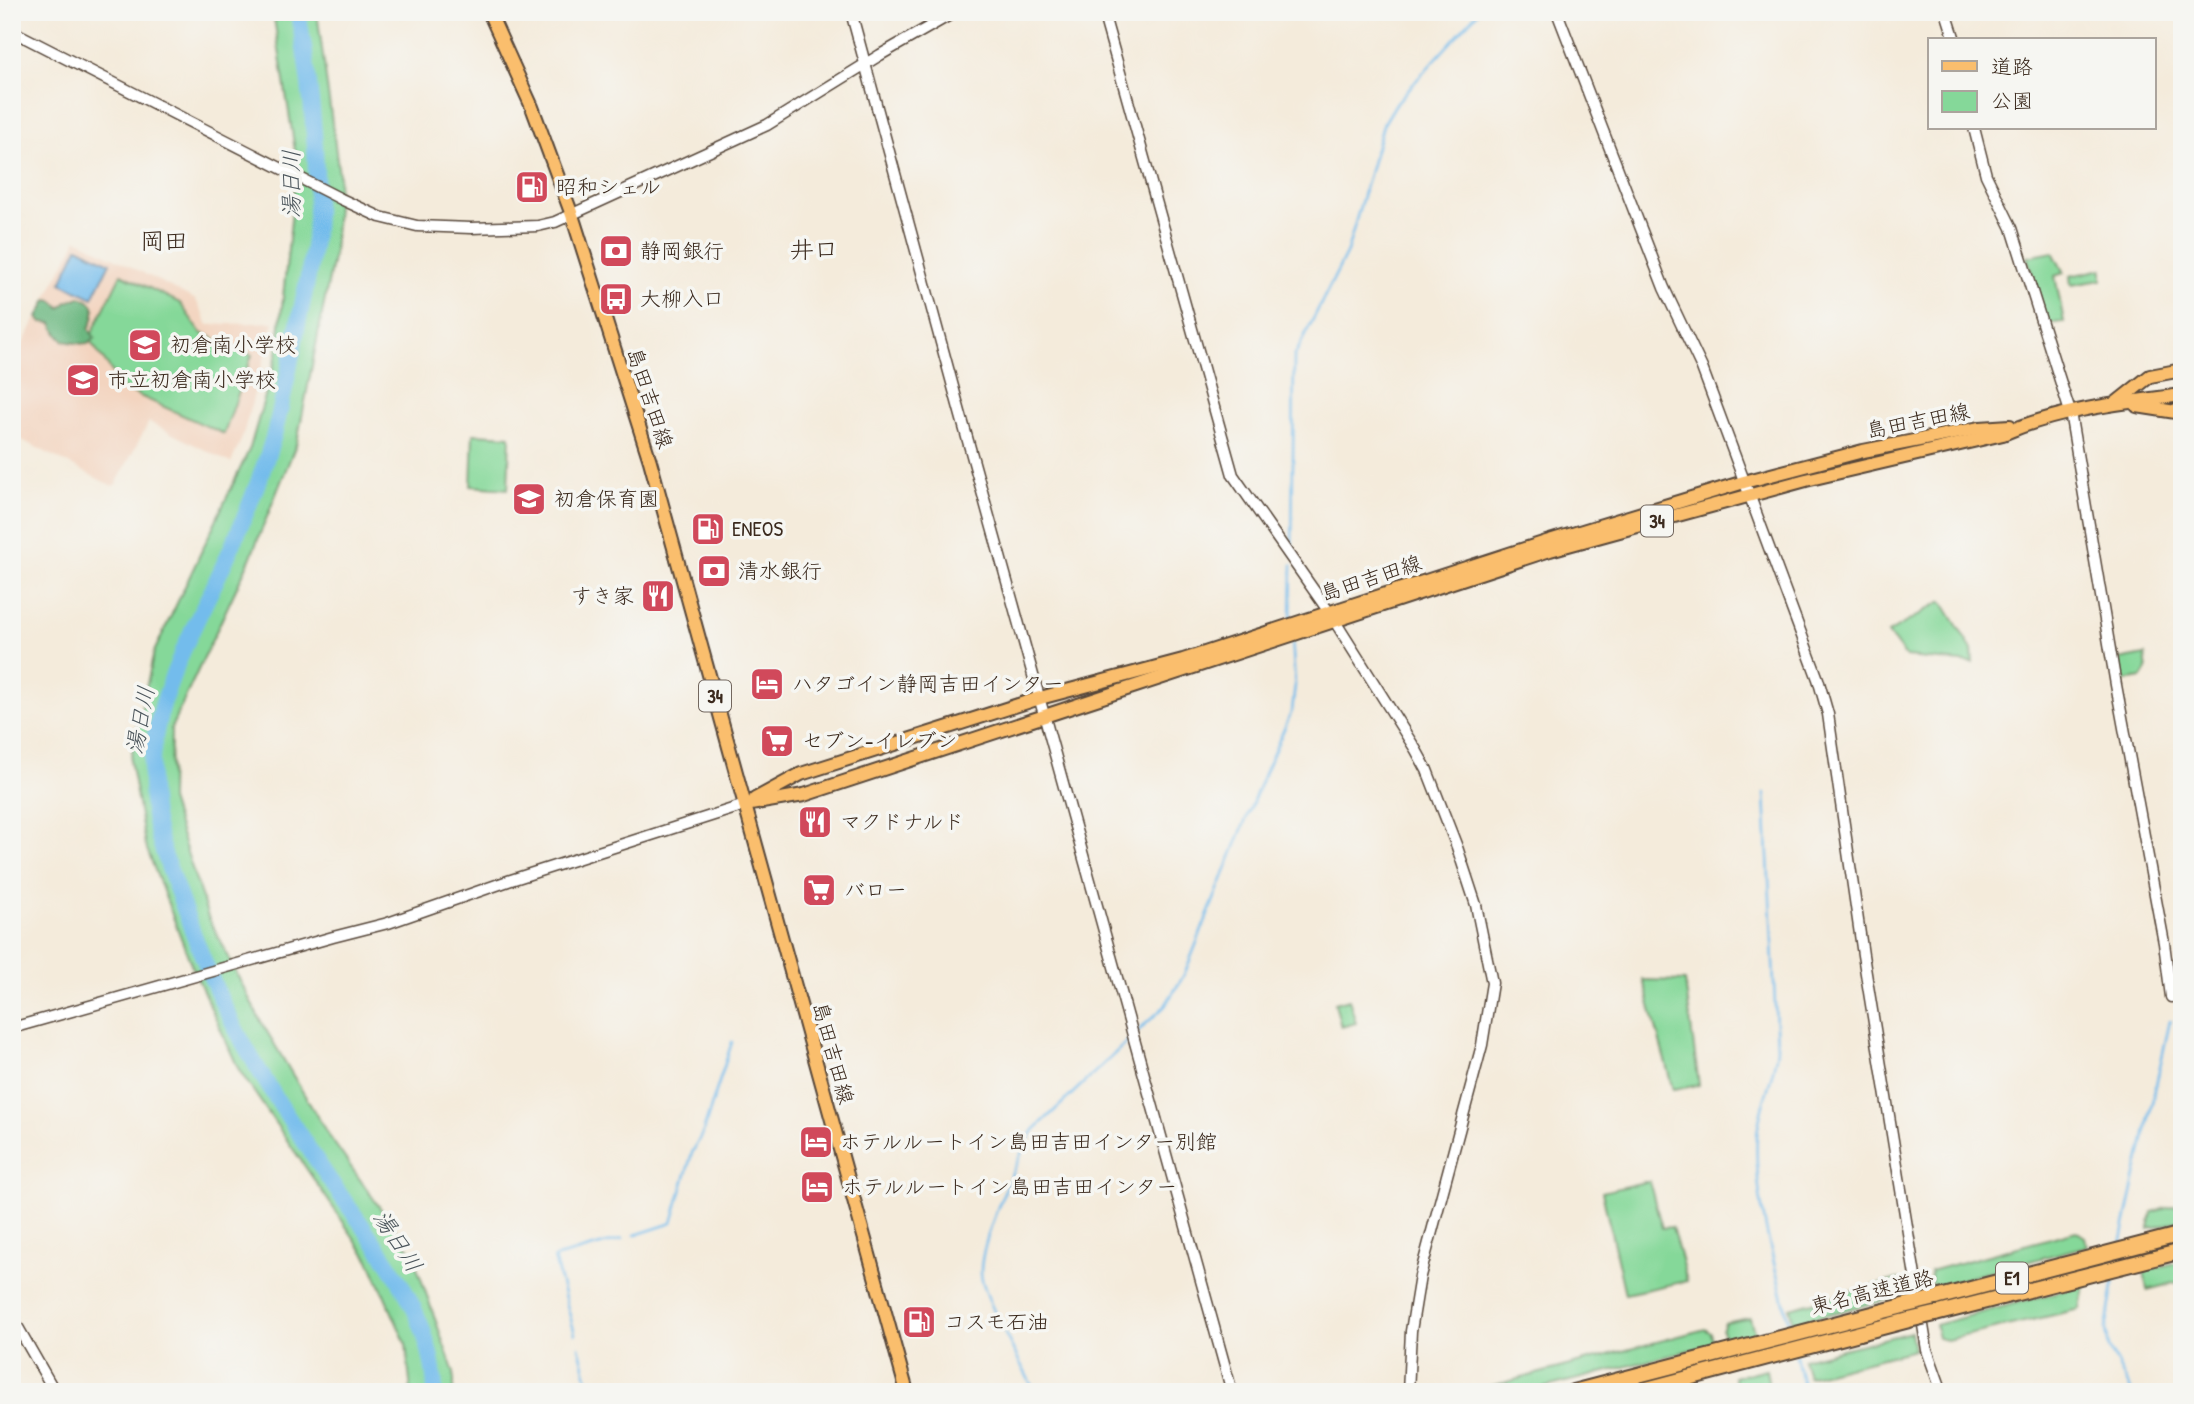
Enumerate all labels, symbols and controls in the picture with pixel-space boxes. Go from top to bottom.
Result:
legend [1928,38,2156,130]
text: 道路 [1991,52,2033,81]
text: 公園 [1991,86,2033,115]
water label: 湯日川 [275,150,306,219]
fuel station icon: 昭和シェル [513,168,551,206]
place label: 昭和シェル [556,172,661,201]
district label: 岡田 [140,224,188,256]
bank icon: 静岡銀行 [597,232,635,270]
district label: 井口 [790,233,838,265]
place label: 静岡銀行 [640,236,724,265]
bus stop icon: 大柳入口 [597,280,635,318]
place label: 大柳入口 [640,284,724,313]
school or university icon: 初倉南小学校 [126,326,164,364]
place label: 初倉南小学校 [170,330,296,359]
street label: 島田吉田線 [620,343,680,452]
school or university icon: 市立初倉南小学校 [64,361,102,399]
place label: 市立初倉南小学校 [108,365,276,394]
street label: 島田吉田線 [1864,396,1972,445]
school or university icon: 初倉保育園 [510,480,548,518]
place label: 初倉保育園 [554,484,659,513]
road number: 34 [1641,506,1673,536]
fuel station icon: ENEOS [689,510,727,548]
place label: ENEOS [732,514,783,543]
street label: 島田吉田線 [1316,548,1425,608]
bank icon: 清水銀行 [695,552,733,590]
place label: 清水銀行 [738,556,822,585]
restaurant icon: すき家 [639,577,677,615]
place label: すき家 [571,581,634,610]
hotel icon: ハタゴイン静岡吉田インター [748,665,786,703]
place label: ハタゴイン静岡吉田インター [792,669,1064,698]
road number: 34 [699,680,731,712]
water label: 湯日川 [118,683,161,757]
supermarket icon: セブン-イレブン [758,722,796,760]
place label: セブン-イレブン [802,726,957,755]
restaurant icon: マクドナルド [796,803,834,841]
place label: マクドナルド [840,807,964,836]
supermarket icon: バロー [800,871,838,909]
place label: バロー [844,875,907,904]
street label: 島田吉田線 [806,998,861,1107]
hotel icon: ホテルルートイン島田吉田インター別館 [797,1123,835,1161]
place label: ホテルルートイン島田吉田インター別館 [840,1127,1217,1156]
hotel icon: ホテルルートイン島田吉田インター [798,1168,836,1206]
place label: ホテルルートイン島田吉田インター [842,1172,1177,1201]
water label: 湯日川 [367,1203,430,1278]
street label: 東名高速道路 [1807,1262,1937,1321]
road number: E1 [1996,1262,2028,1294]
fuel station icon: コスモ石油 [900,1303,938,1341]
place label: コスモ石油 [944,1307,1048,1336]

